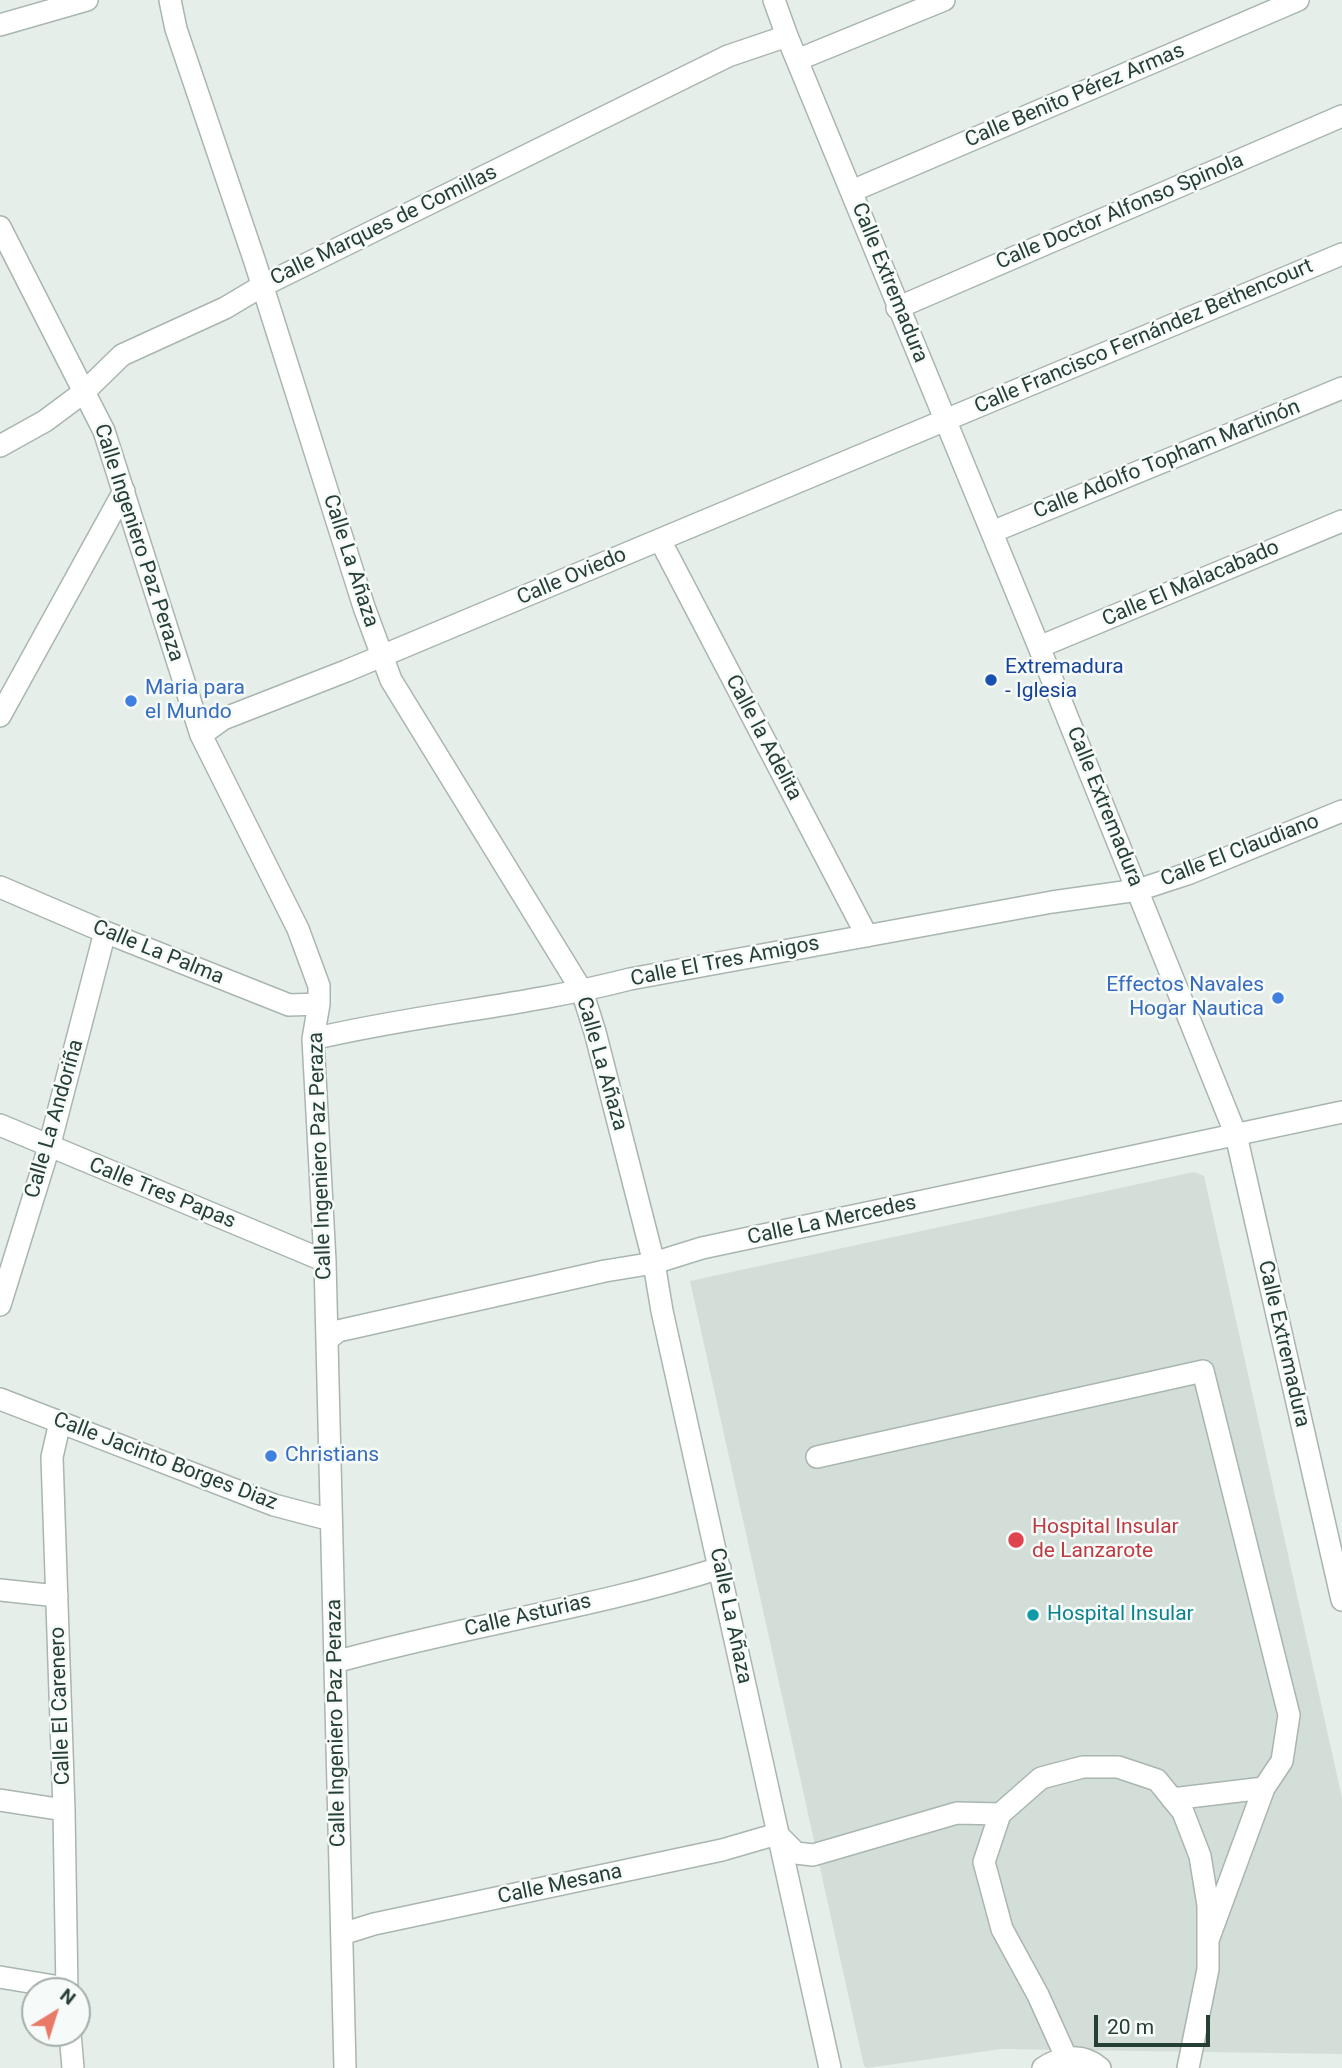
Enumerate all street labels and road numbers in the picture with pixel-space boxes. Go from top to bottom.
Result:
street label: Calle Benito Pérez Armas [962,38,1188,154]
street label: Calle Doctor Alfonso Spinola [992,148,1248,276]
street label: Calle Marques de Comillas [267,160,501,292]
street label: Calle Extremadura [845,199,933,367]
street label: Calle Francisco Fernández Bethencourt [971,254,1317,420]
street label: Calle Adolfo Topham Martinón [1030,395,1304,525]
street label: Calle Ingeniero Paz Peraza [88,421,188,665]
street label: Calle La Añaza [317,491,383,631]
street label: Calle El Malacabado [1099,535,1283,633]
street label: Calle Oviedo [514,543,630,611]
street label: Calle la Adelita [719,671,807,805]
street label: Calle Extremadura [1060,723,1148,891]
street label: Calle El Claudiano [1157,809,1323,893]
street label: Calle La Palma [89,915,227,991]
street label: Calle El Tres Amigos [629,931,821,993]
street label: Calle La Añaza [570,994,632,1134]
street label: Calle Ingeniero Paz Peraza [304,1032,338,1280]
street label: Calle La Andoriña [20,1037,90,1201]
street label: Calle Tres Papas [85,1153,239,1235]
street label: Calle La Mercedes [745,1191,919,1251]
street label: Calle Extremadura [1252,1258,1314,1430]
street label: Calle Jacinto Borges Diaz [49,1408,281,1516]
street label: Calle La Añaza [703,1546,757,1686]
street label: Calle Asturias [462,1589,594,1643]
street label: Calle Ingeniero Paz Peraza [322,1599,352,1847]
street label: Calle El Carenero [46,1626,76,1786]
street label: Calle Mesana [496,1860,624,1910]

